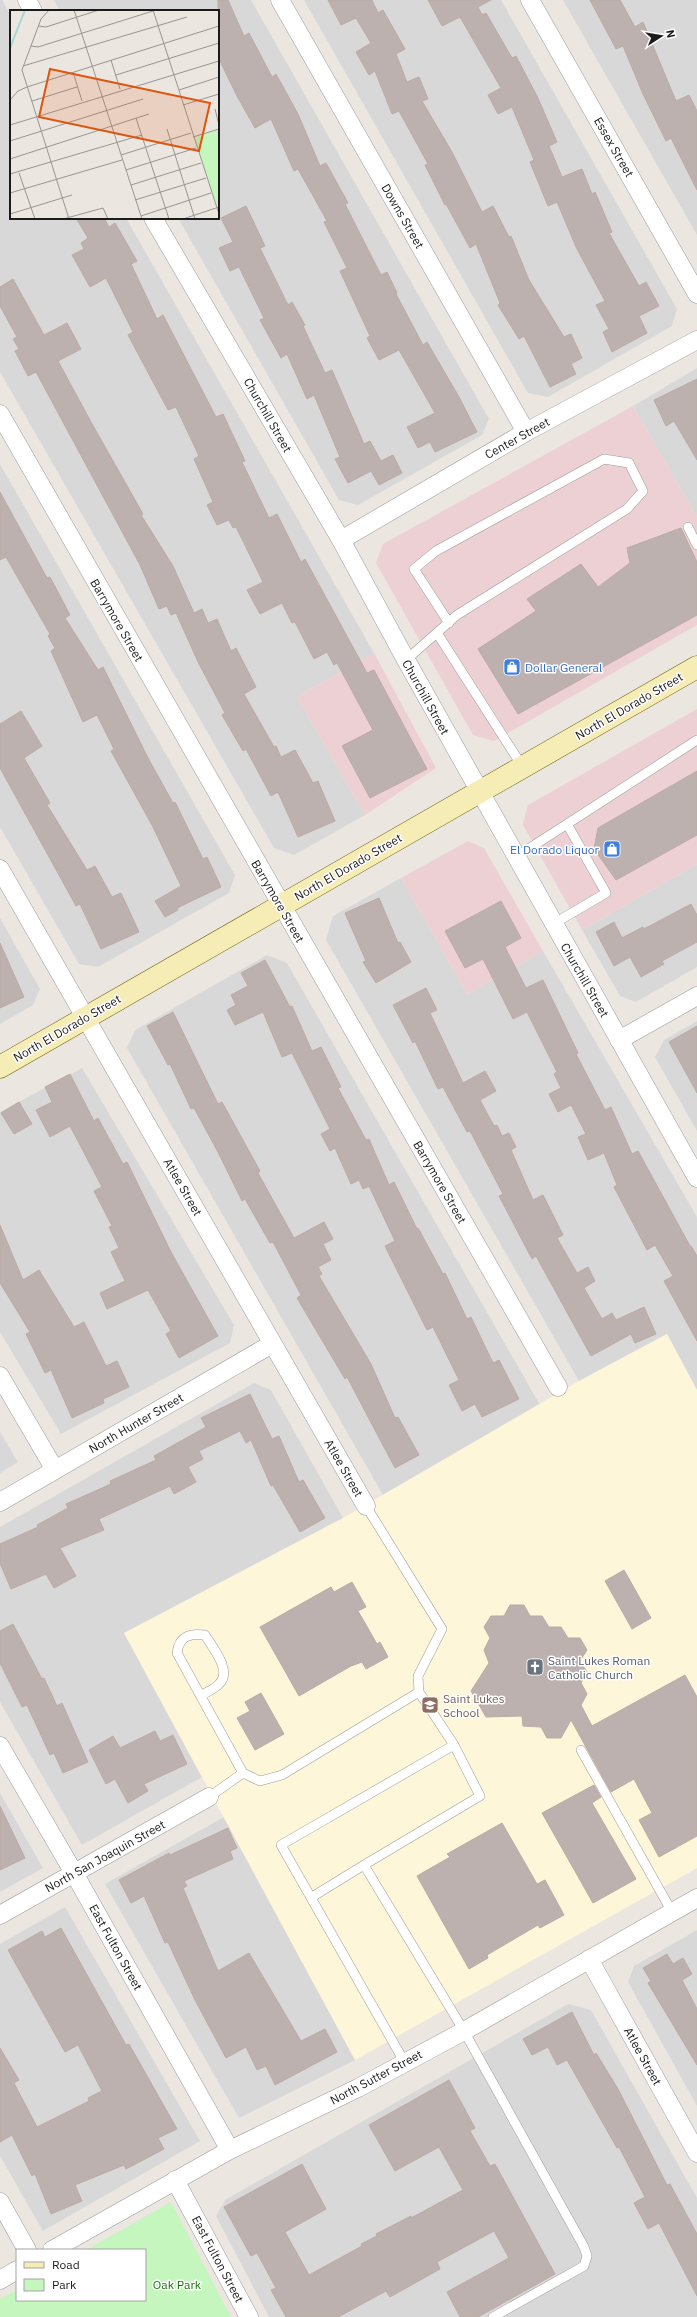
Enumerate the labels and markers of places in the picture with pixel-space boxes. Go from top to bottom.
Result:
shop icon: Dollar General [502,657,522,677]
place label: Dollar General [525,660,602,675]
shop icon: El Dorado Liquor [602,839,622,859]
place label: El Dorado Liquor [510,842,600,857]
place label: Saint Lukes Roman Catholic Church [548,1653,650,1682]
church icon: Saint Lukes Roman Catholic Church [525,1657,545,1677]
place label: Saint Lukes School [443,1691,505,1720]
school or university icon: Saint Lukes School [420,1695,440,1715]

